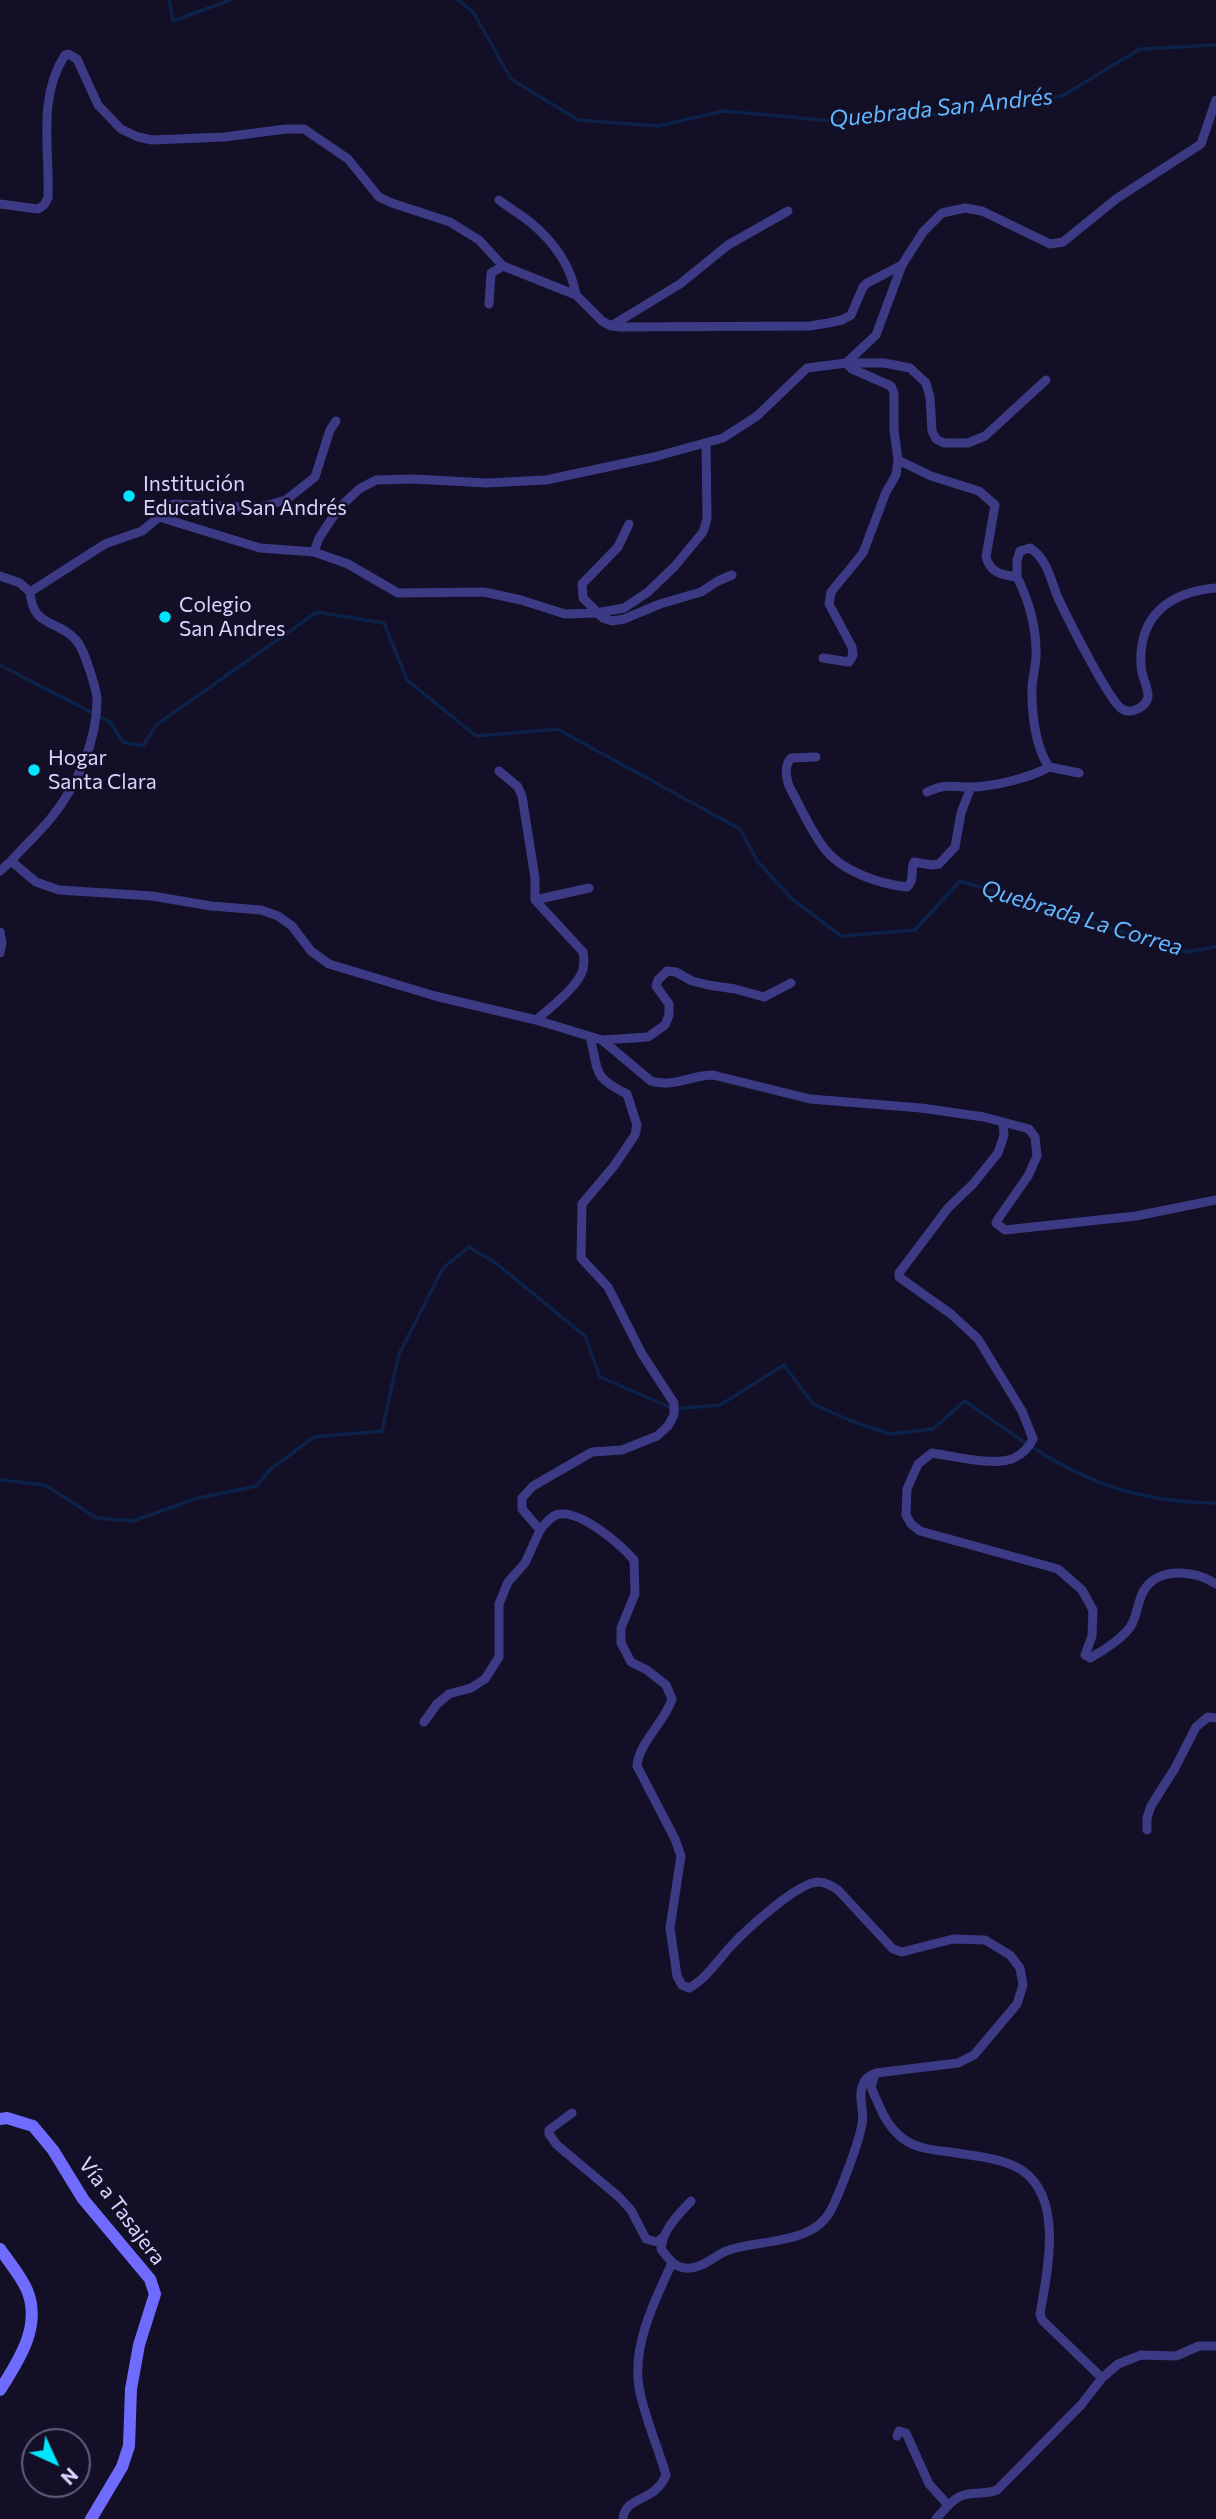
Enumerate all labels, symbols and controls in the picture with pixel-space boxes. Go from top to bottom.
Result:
water label: Quebrada San Andrés [828,83,1054,133]
place label: Institución Educativa San Andrés [143,471,347,521]
marker: Institución Educativa San Andrés [121,488,137,504]
place label: Colegio San Andres [179,592,286,642]
marker: Colegio San Andres [157,609,173,625]
place label: Hogar Santa Clara [48,745,157,795]
marker: Hogar Santa Clara [26,762,42,778]
water label: Quebrada La Correa [978,874,1186,962]
street label: Vía a Tasajera [73,2152,171,2270]
north arrow [21,2428,91,2498]
text: N [57,2464,83,2490]

